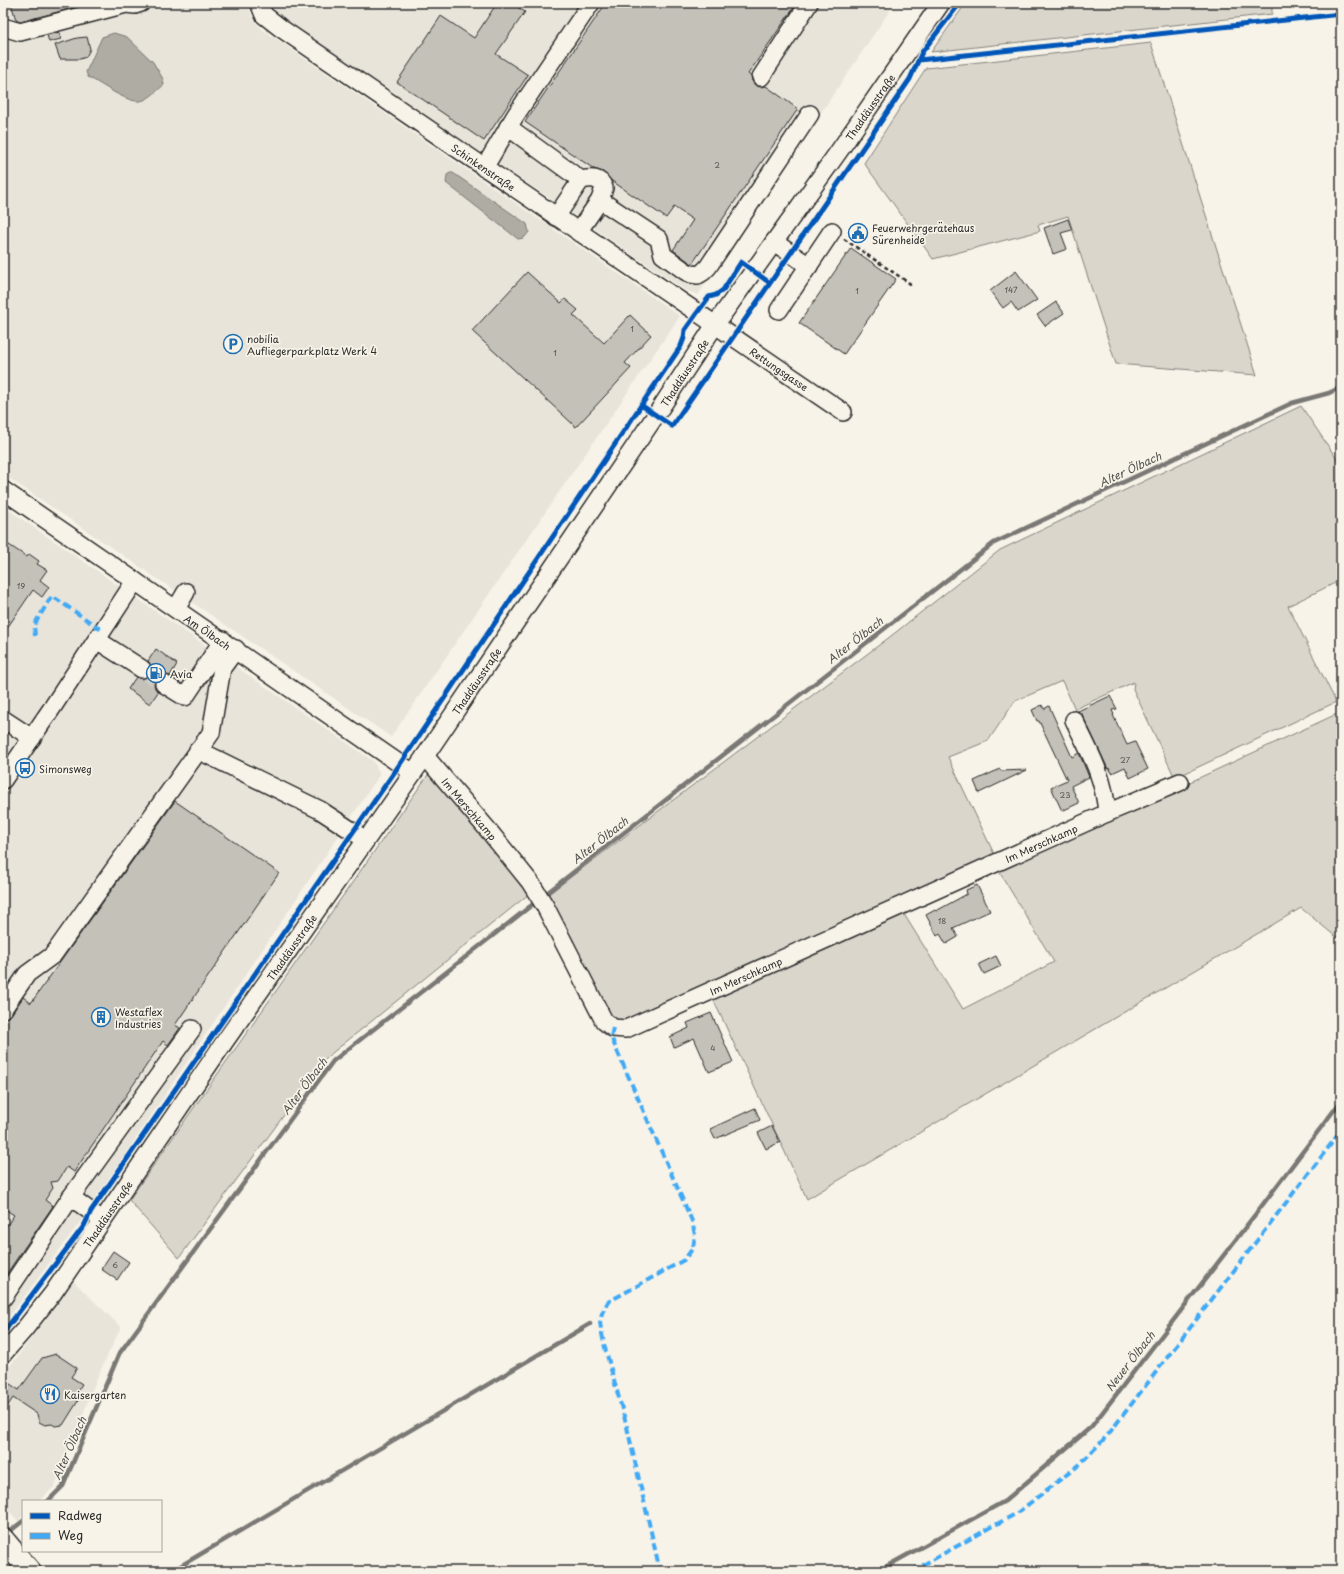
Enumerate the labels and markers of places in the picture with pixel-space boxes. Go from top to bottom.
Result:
place label: Feuerwehrgerätehaus Sürenheide [872,220,975,247]
public building icon: Feuerwehrgerätehaus Sürenheide [847,222,869,244]
place label: nobilia Aufliegerparkplatz Werk 4 [247,331,378,358]
parking icon: nobilia Aufliegerparkplatz Werk 4 [222,333,244,355]
fuel station icon: Avia [145,662,167,684]
place label: Avia [170,666,193,681]
bus stop icon: Simonsweg [14,757,36,779]
place label: Simonsweg [39,761,92,776]
place label: Westaflex Industries [115,1004,162,1031]
building icon: Westaflex Industries [90,1006,112,1028]
restaurant icon: Kaisergarten [39,1383,61,1405]
place label: Kaisergarten [64,1387,126,1402]

